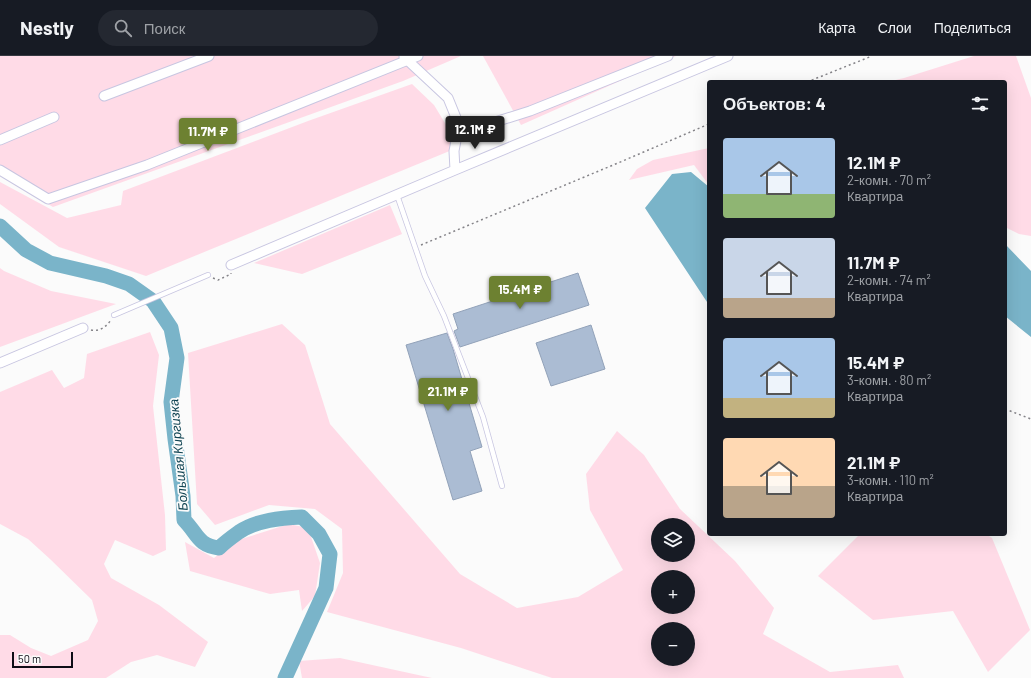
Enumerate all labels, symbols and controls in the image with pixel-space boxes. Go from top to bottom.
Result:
search box [98,10,378,46]
text: Nestly [20,16,74,39]
icon: search [112,17,134,39]
text: Поиск [144,19,185,37]
text: Карта [818,19,856,36]
text: Слои [878,19,912,36]
text: Поделиться [934,19,1011,36]
text: Объектов: 4 [723,93,826,113]
icon: filters [969,93,991,115]
pin: 12.1M ₽ [438,116,512,150]
pin: 11.7M ₽ [171,118,245,152]
text: 12.1M ₽ [454,121,496,137]
text: 11.7M ₽ [188,123,228,139]
text: 12.1M ₽ [847,152,901,172]
icon: home [755,154,803,202]
text: 2-комн. · 70 m² [847,172,931,188]
text: Квартира [847,188,903,204]
text: 11.7M ₽ [847,252,900,272]
icon: home [755,254,803,302]
text: 2-комн. · 74 m² [847,272,931,288]
pin: 15.4M ₽ [483,276,557,310]
text: 15.4M ₽ [498,281,542,297]
text: Квартира [847,288,903,304]
text: 15.4M ₽ [847,352,905,372]
icon: home [755,354,803,402]
text: 3-комн. · 80 m² [847,372,931,388]
pin: 21.1M ₽ [411,378,485,412]
text: 21.1M ₽ [428,383,468,399]
text: Квартира [847,388,903,404]
water label: Большая Киргизка [165,398,191,512]
text: 21.1M ₽ [847,452,901,472]
icon: home [755,454,803,502]
text: 3-комн. · 110 m² [847,472,934,488]
text: Квартира [847,488,903,504]
map controls [651,518,695,666]
button: layers [651,518,695,562]
button: + [651,570,695,614]
button: − [651,622,695,666]
scale bar [12,650,73,669]
text: 50 m [18,652,41,665]

